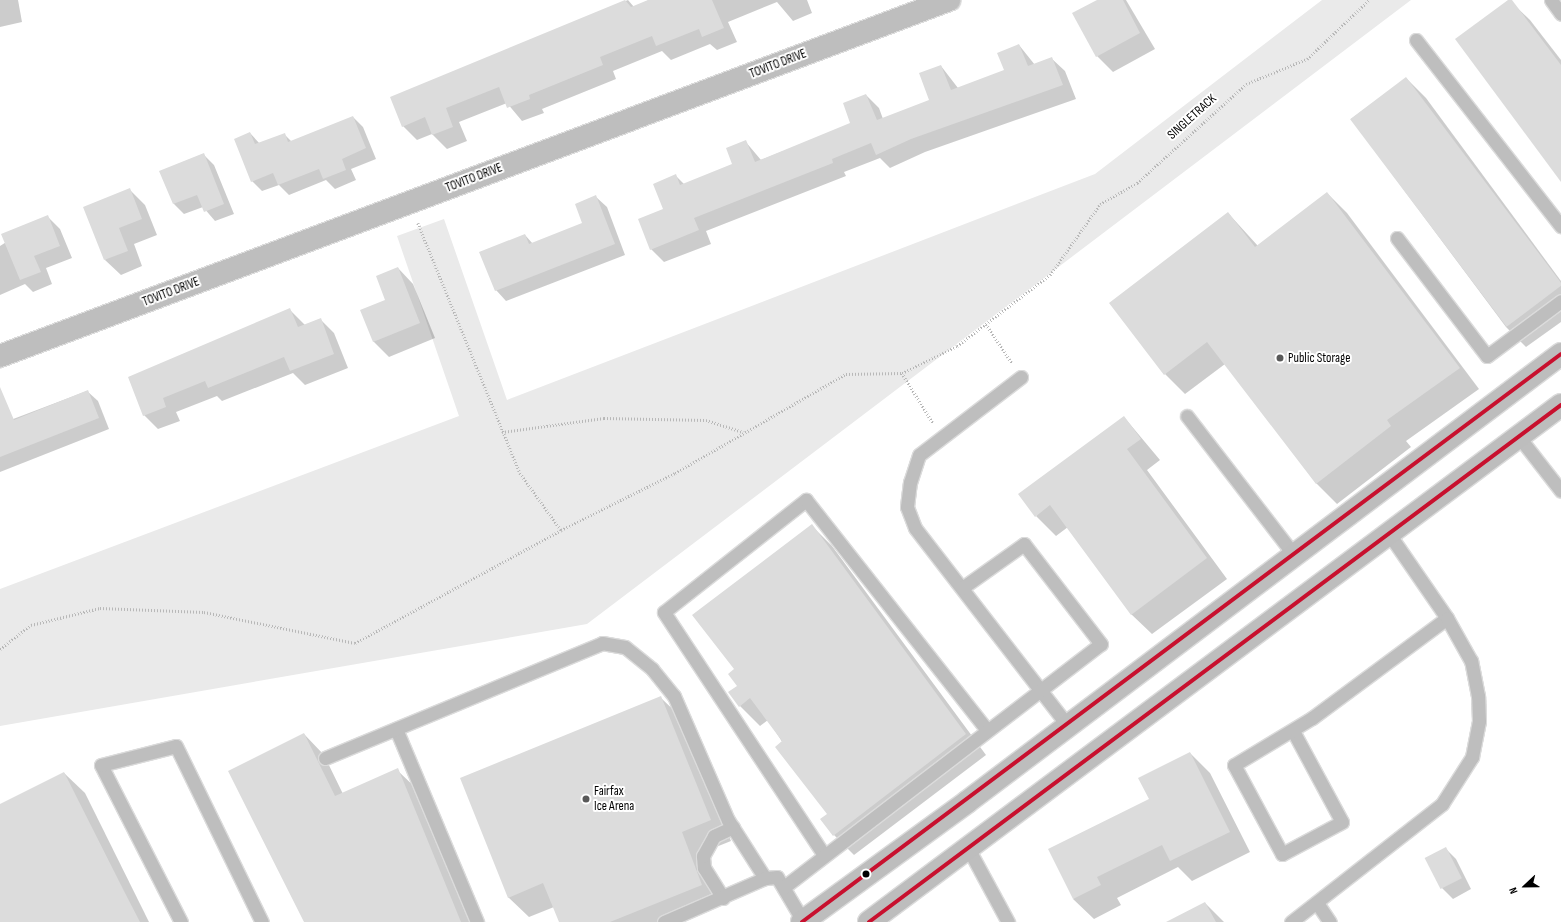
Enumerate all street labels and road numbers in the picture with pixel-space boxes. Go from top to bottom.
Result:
street label: TOVITO DRIVE [747,46,809,82]
street label: SINGLETRACK [1164,91,1220,143]
street label: TOVITO DRIVE [443,160,505,196]
street label: TOVITO DRIVE [140,274,202,310]

